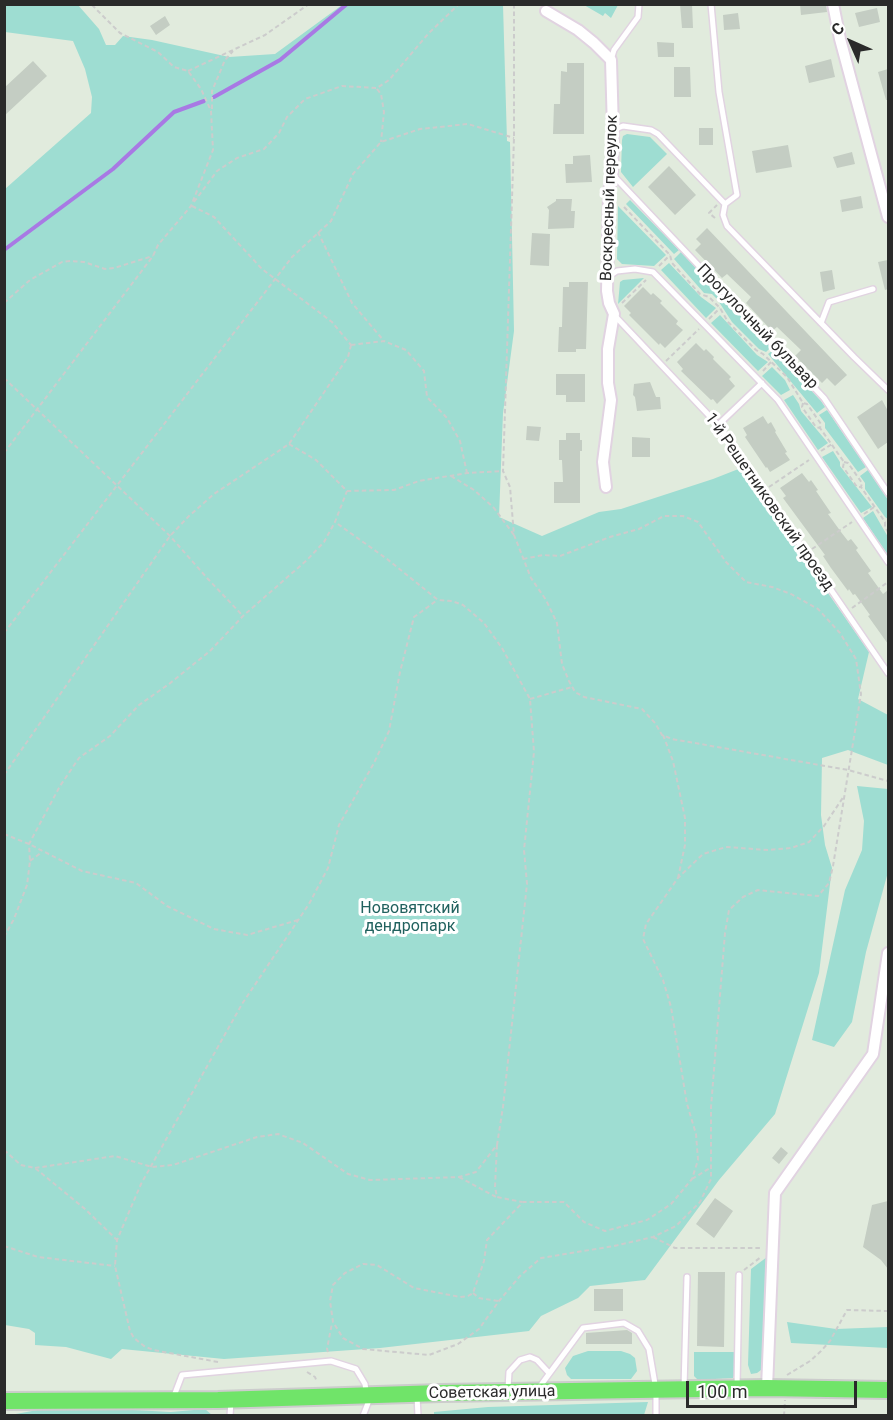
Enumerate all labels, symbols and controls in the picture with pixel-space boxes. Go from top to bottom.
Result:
north arrow [821,12,881,72]
text: С [827,18,848,39]
street label: Воскресный переулок [598,115,622,281]
street label: Прогулочный бульвар [692,261,822,393]
street label: 1-й Решетниковский проезд [700,409,838,595]
park label: Нововятский дендропарк [360,899,460,937]
scale bar [689,1369,860,1407]
text: 100 m [697,1381,748,1402]
street label: Советская улица [429,1382,555,1404]

